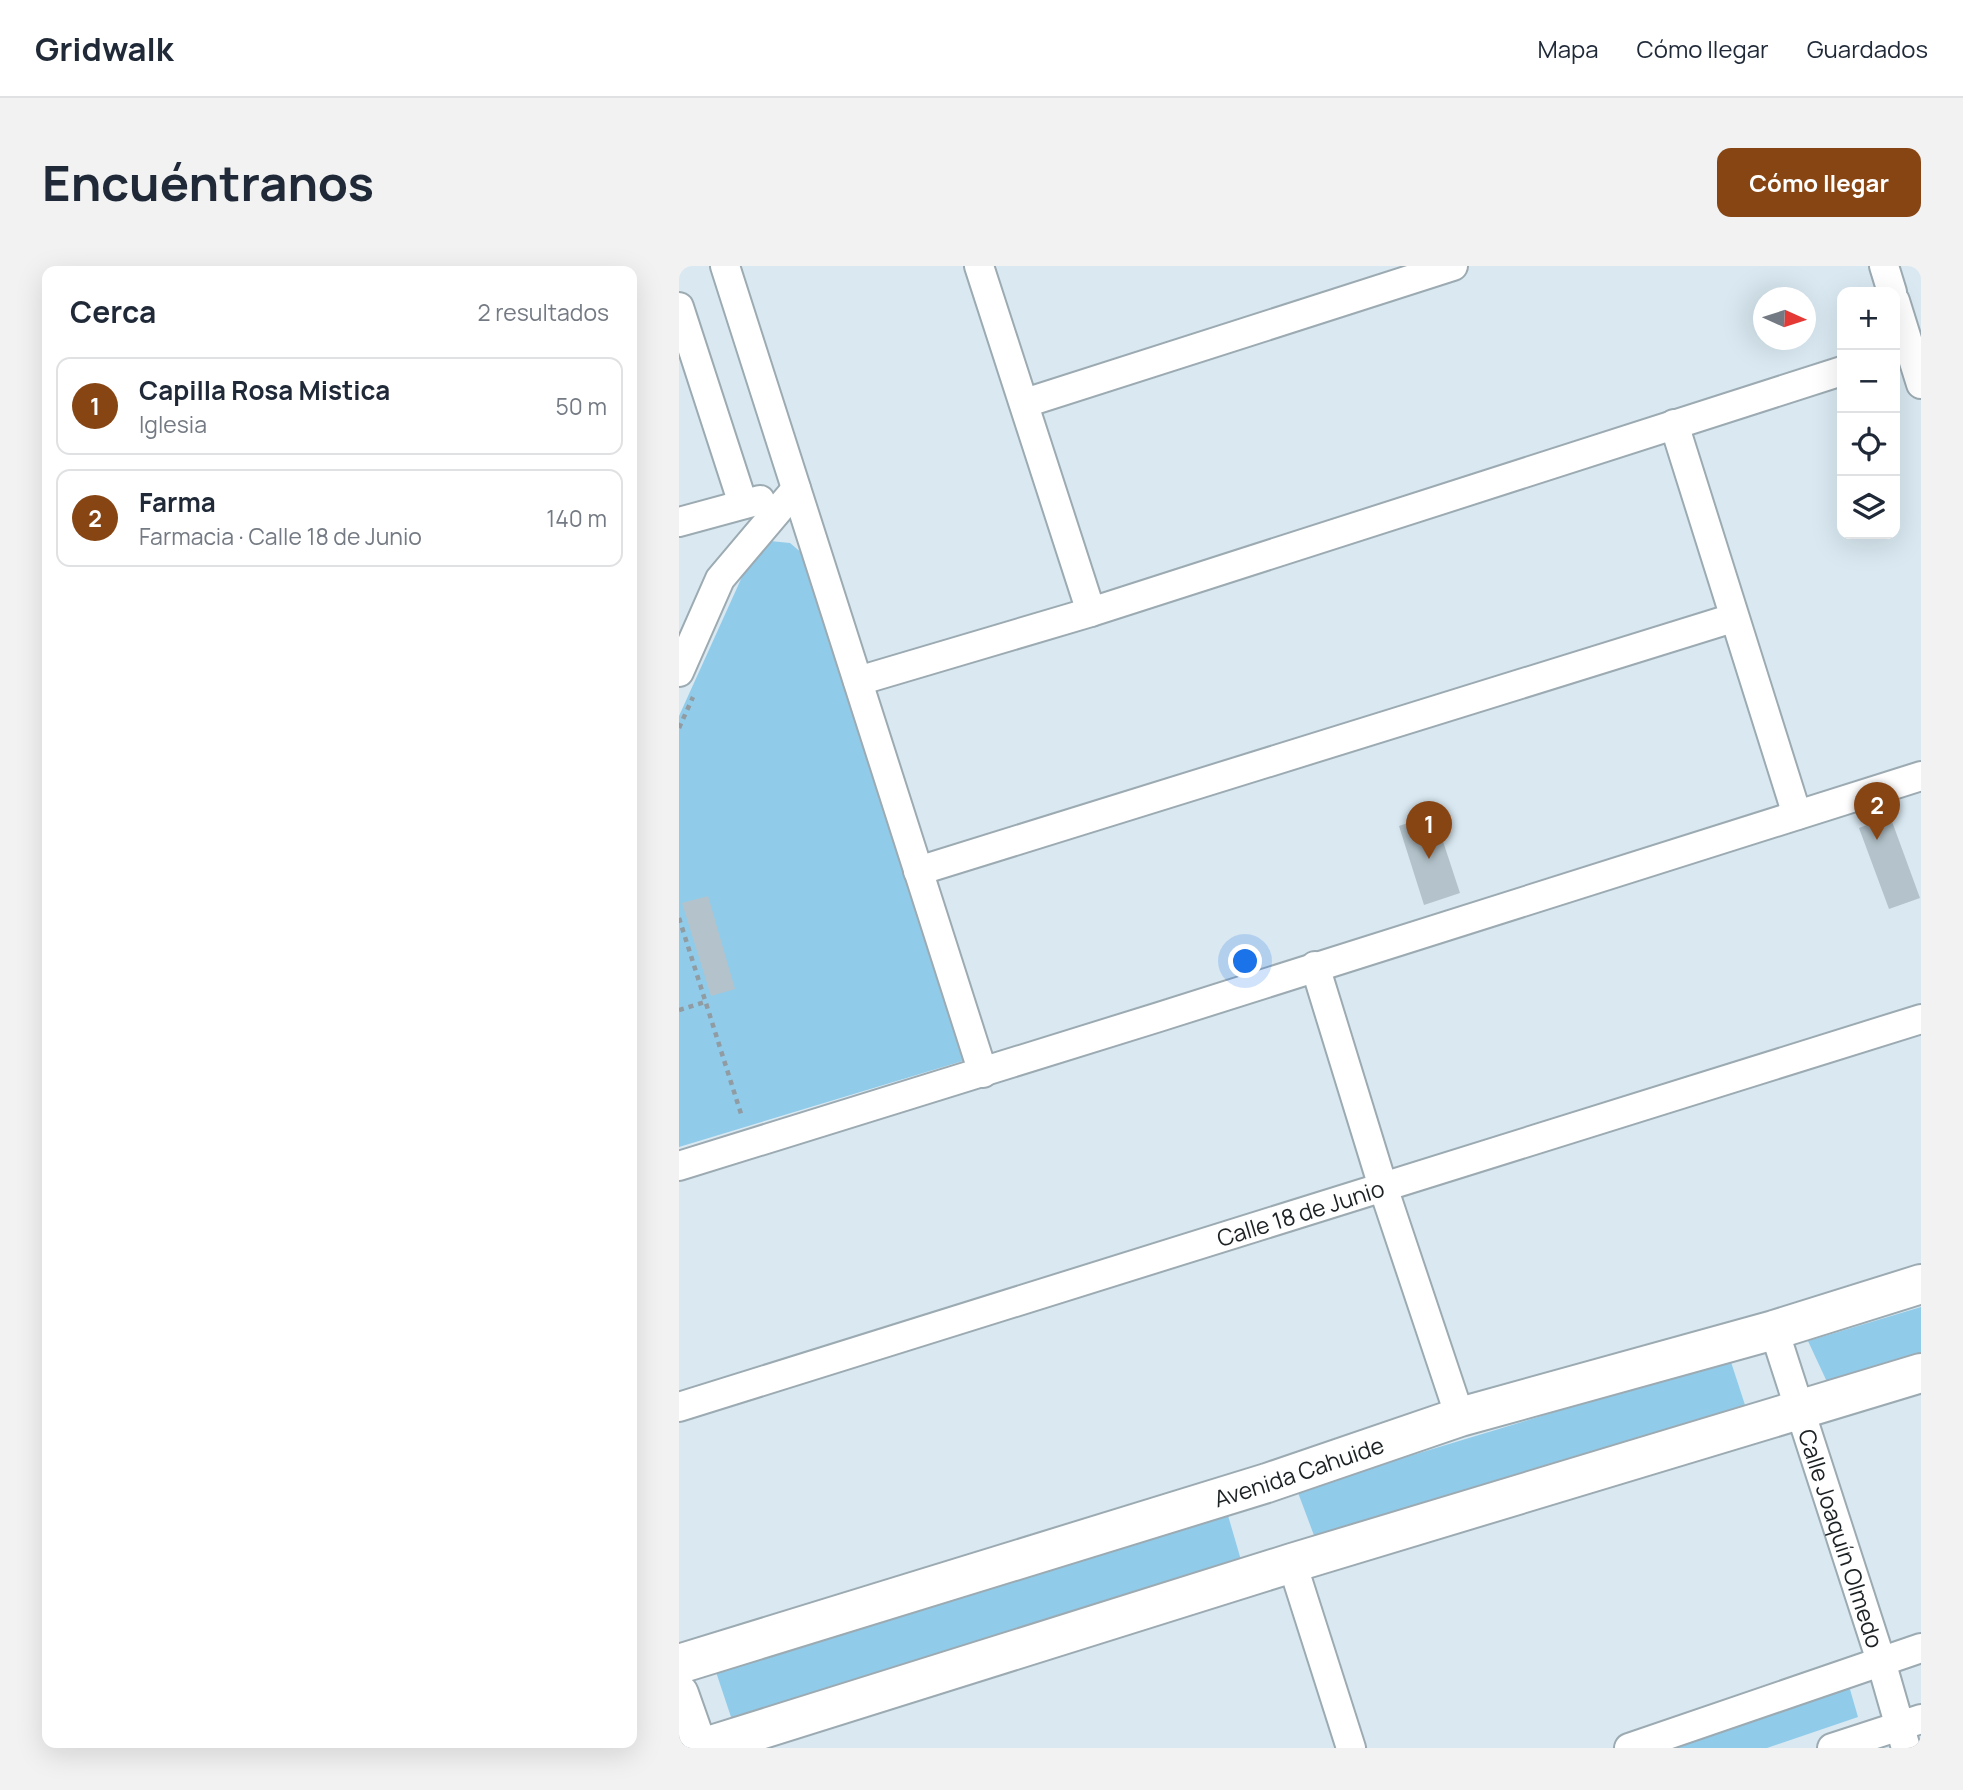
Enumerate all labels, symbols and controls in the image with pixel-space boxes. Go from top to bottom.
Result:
text: Gridwalk [35,26,173,71]
text: Mapa [1538,32,1599,65]
text: Cómo llegar [1637,32,1769,65]
text: Guardados [1807,32,1928,65]
button: Cómo llegar [1717,148,1921,217]
text: Encuéntranos [42,149,374,216]
north arrow [1753,287,1816,350]
map controls [1837,287,1900,539]
button: + [1837,287,1900,350]
text: Cerca [70,291,156,332]
text: 2 resultados [477,296,609,328]
button: − [1837,350,1900,413]
text: Capilla Rosa Mistica [139,372,390,408]
text: 1 [90,390,100,422]
text: 50 m [556,390,607,422]
text: Iglesia [139,408,207,440]
button: locate [1837,413,1900,476]
button: layers [1837,476,1900,539]
text: Farma [139,484,216,520]
text: 2 [88,502,102,534]
text: 140 m [546,502,607,534]
text: Farmacia · Calle 18 de Junio [139,520,422,552]
pin: 2 [1854,782,1900,840]
pin: 1 [1406,801,1452,859]
your location [1228,944,1262,978]
street label: Calle 18 de Junio [1213,1172,1388,1254]
street label: Calle Joaquín Olmedo [1791,1425,1892,1652]
street label: Avenida Cahuide [1210,1428,1388,1514]

